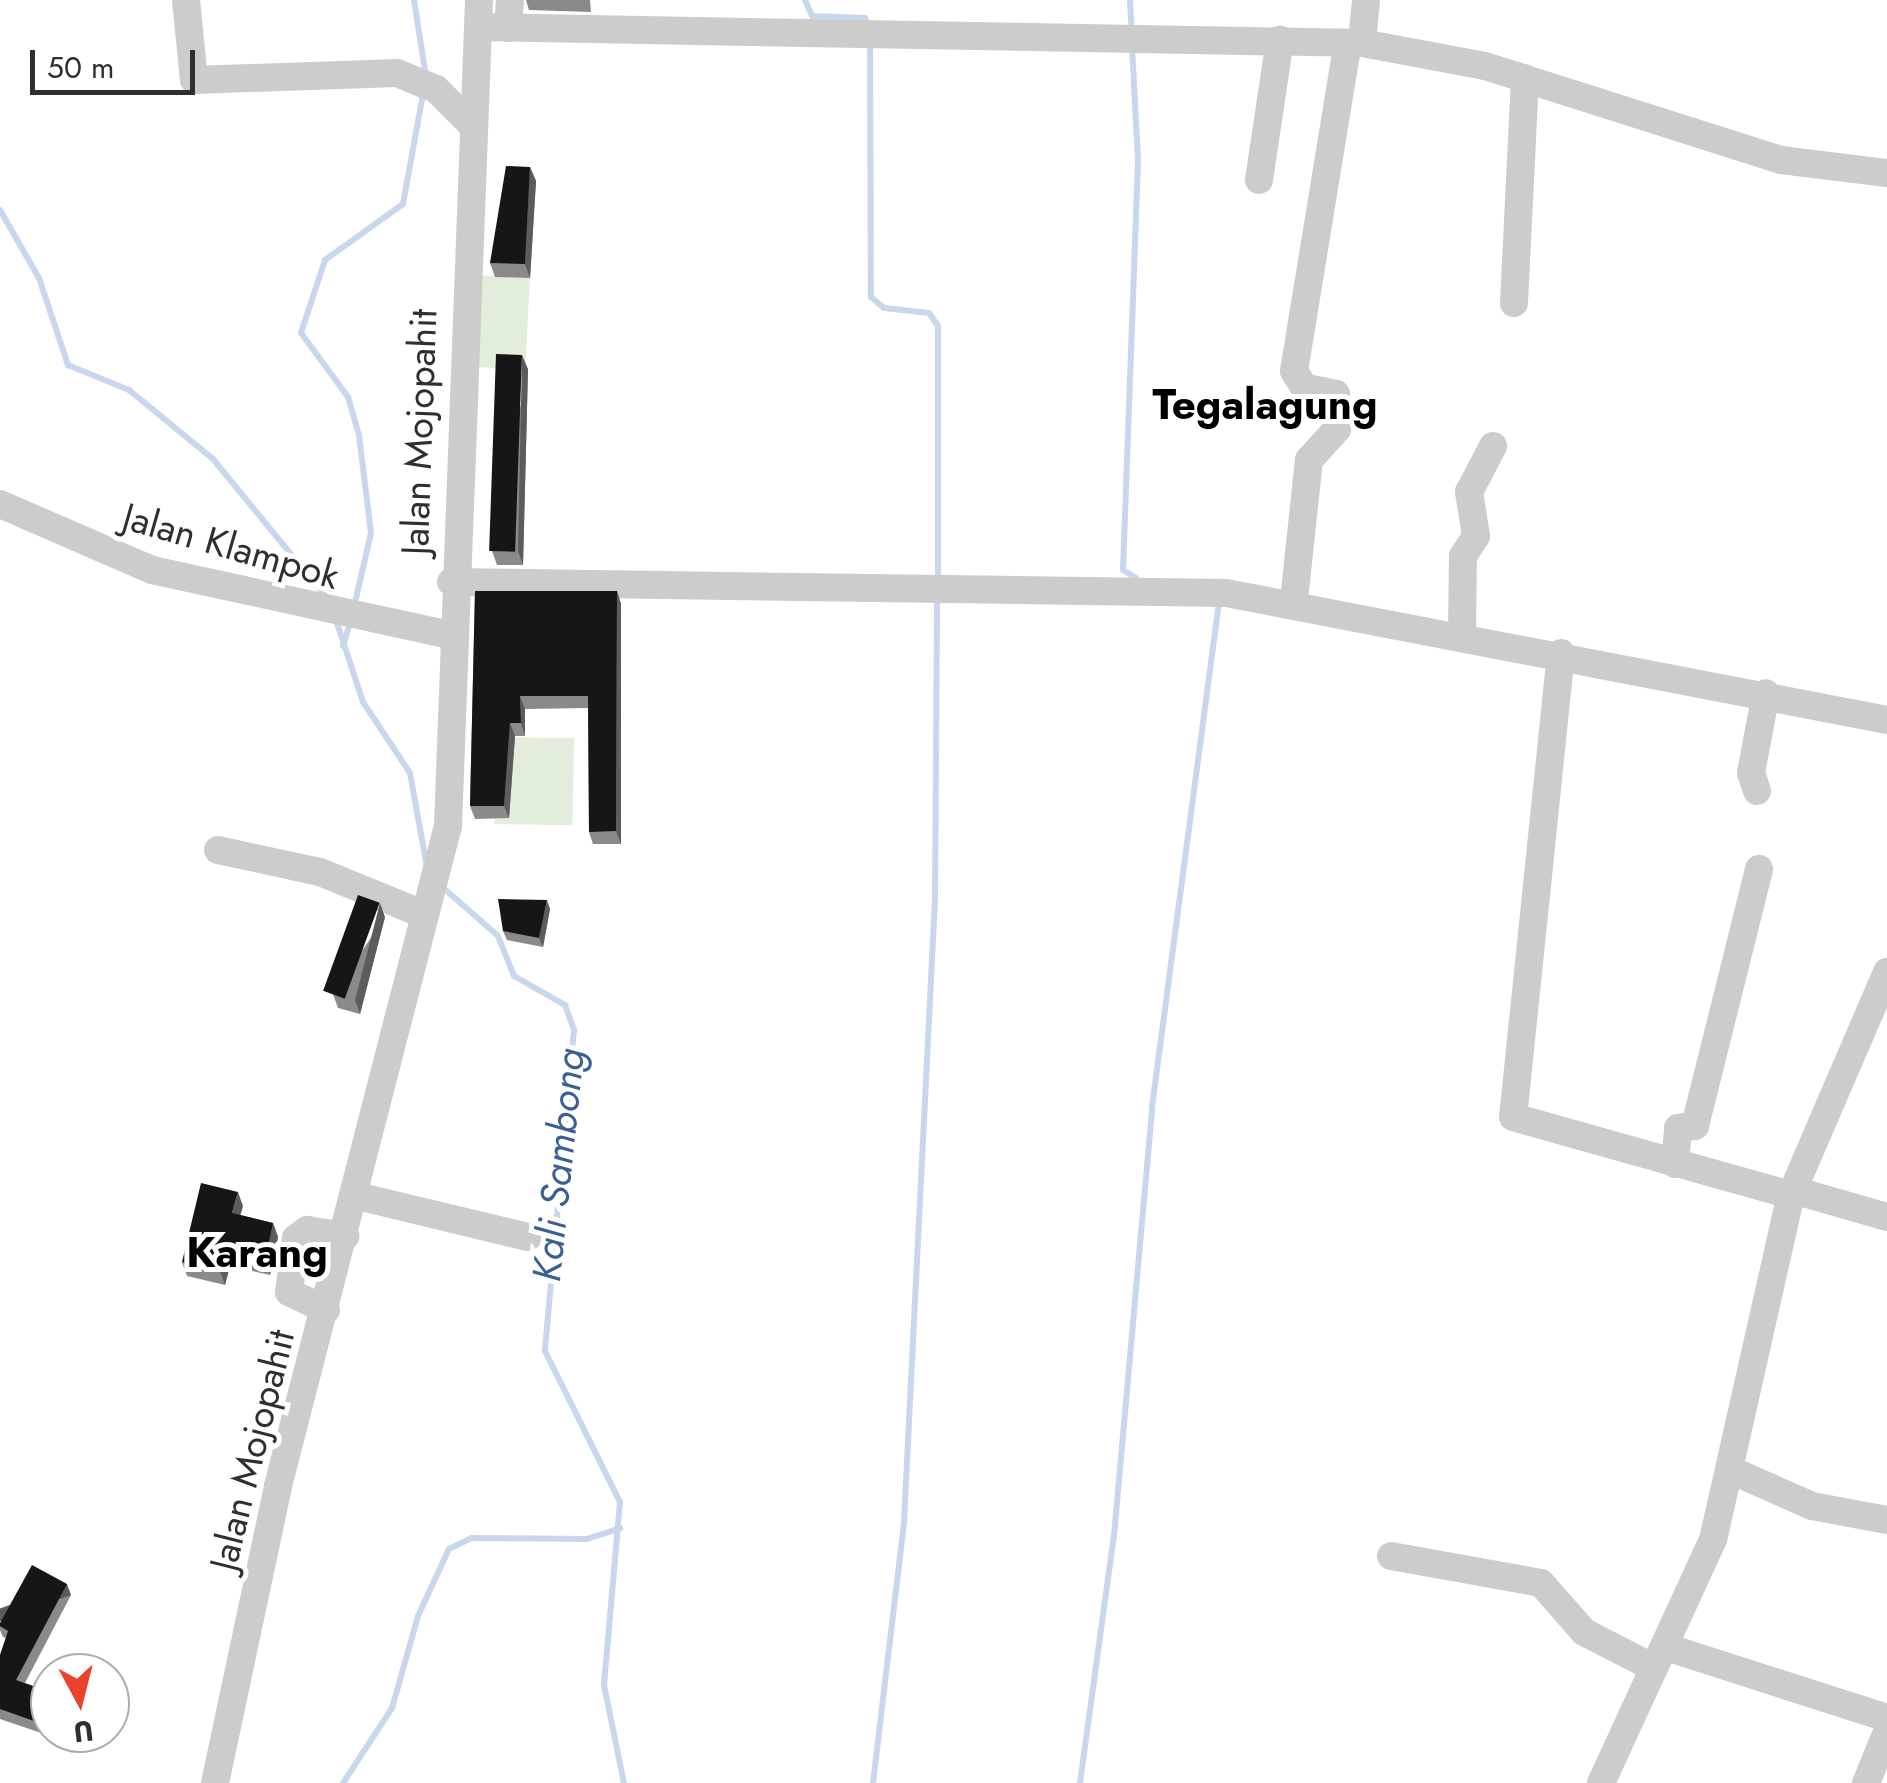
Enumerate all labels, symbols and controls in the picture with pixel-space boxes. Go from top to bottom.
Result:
scale bar [35,30,200,92]
text: 50 m [47,46,114,89]
street label: Jalan Mojopahit [392,308,446,556]
district label: Tegalagung [1152,380,1378,430]
street label: Jalan Klampok [118,493,344,599]
water label: Kali Sambong [522,1046,594,1284]
district label: Karang [186,1228,328,1278]
street label: Jalan Mojopahit [200,1325,304,1575]
north arrow [30,1653,130,1753]
text: U [71,1710,96,1753]

